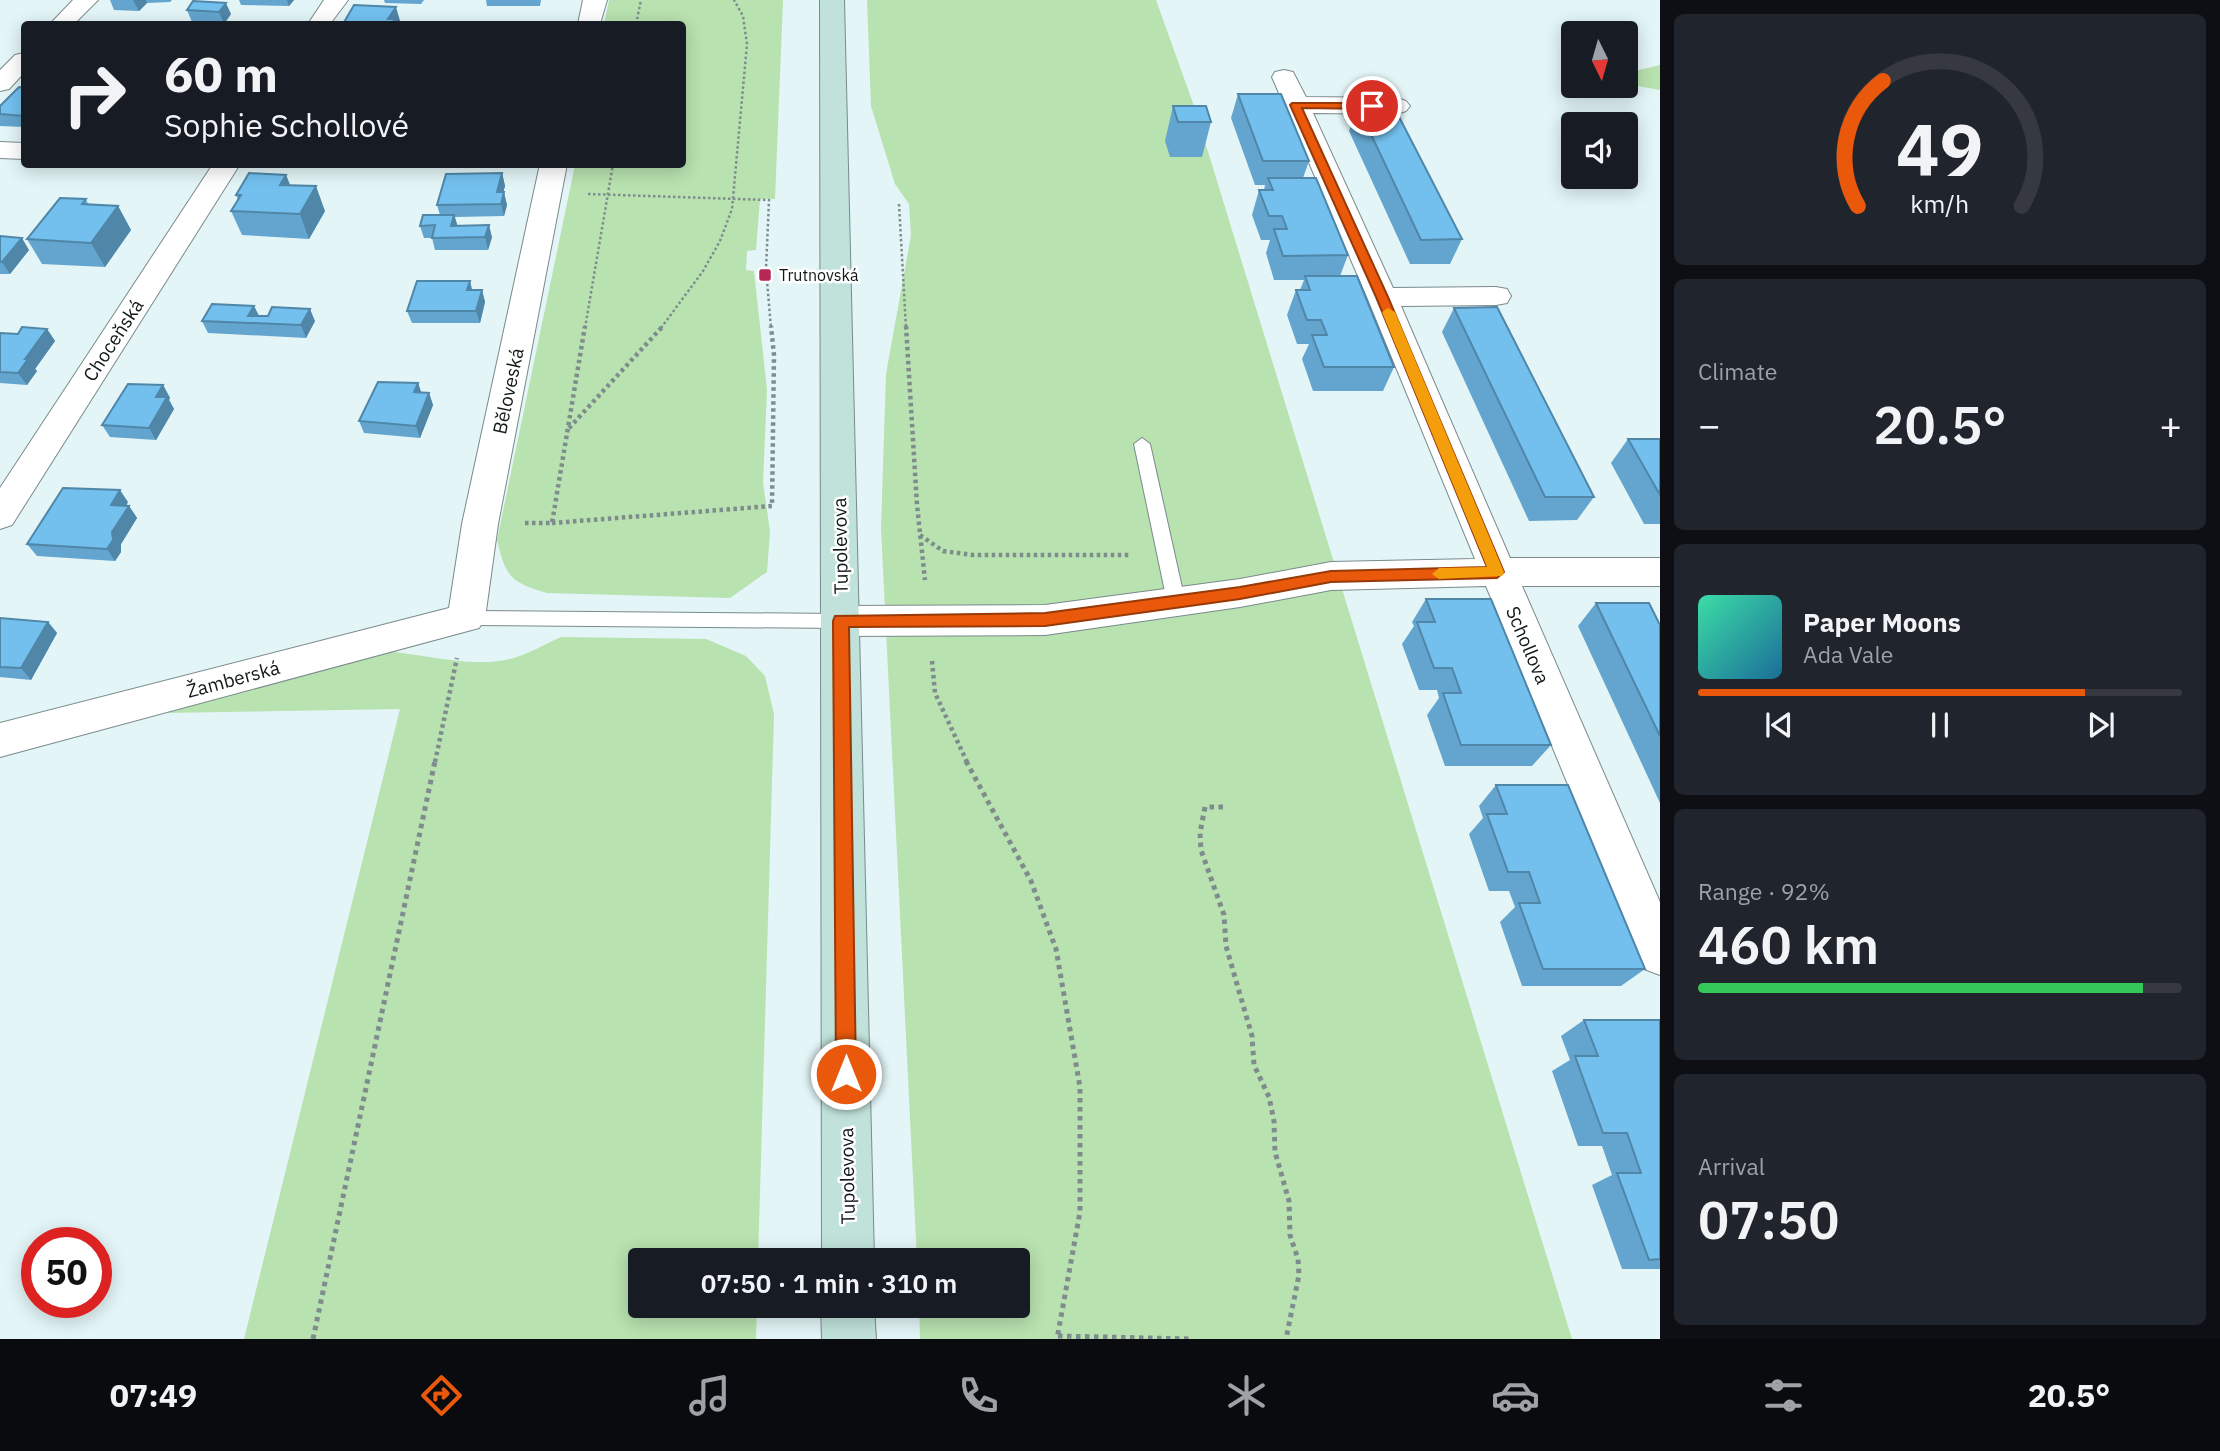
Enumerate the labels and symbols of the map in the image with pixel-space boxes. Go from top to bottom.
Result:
north arrow [1561,21,1638,98]
pin [1342,76,1402,136]
place label: Trutnovská [779,265,859,285]
marker: Trutnovská [757,267,773,283]
street label: Choceňská [78,294,148,386]
street label: Běloveská [487,346,529,436]
street label: Tupolevova [827,497,853,595]
street label: Schollova [1501,603,1555,687]
street label: Žamberská [184,655,282,703]
position arrow [809,1037,883,1111]
street label: Tupolevova [834,1127,860,1225]
speed limit sign: 50 [21,1227,112,1318]

